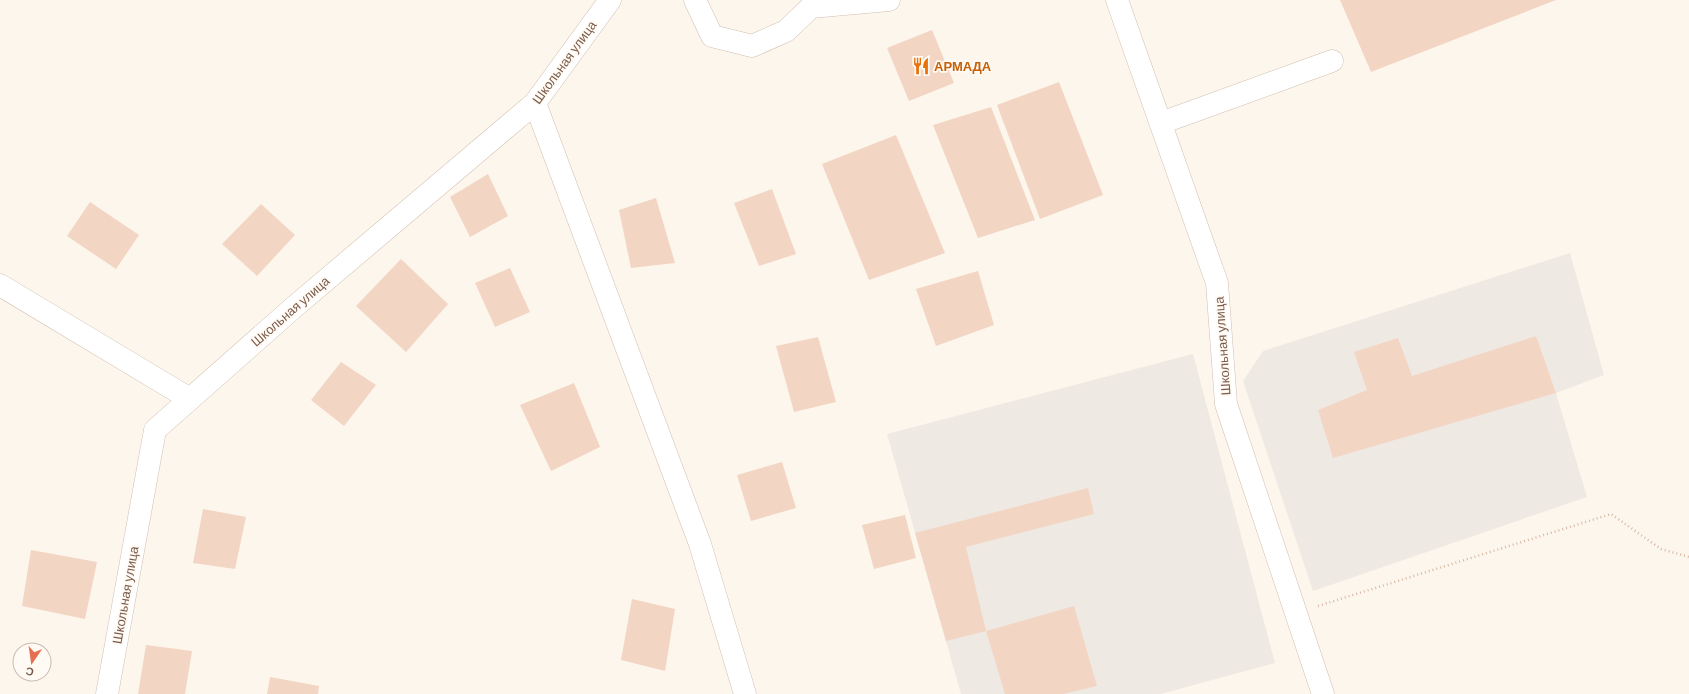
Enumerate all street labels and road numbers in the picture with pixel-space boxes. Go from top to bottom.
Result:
street label: Школьная улица [528,17,600,107]
street label: Школьная улица [247,272,333,349]
street label: Школьная улица [1211,295,1233,396]
street label: Школьная улица [109,544,142,645]

